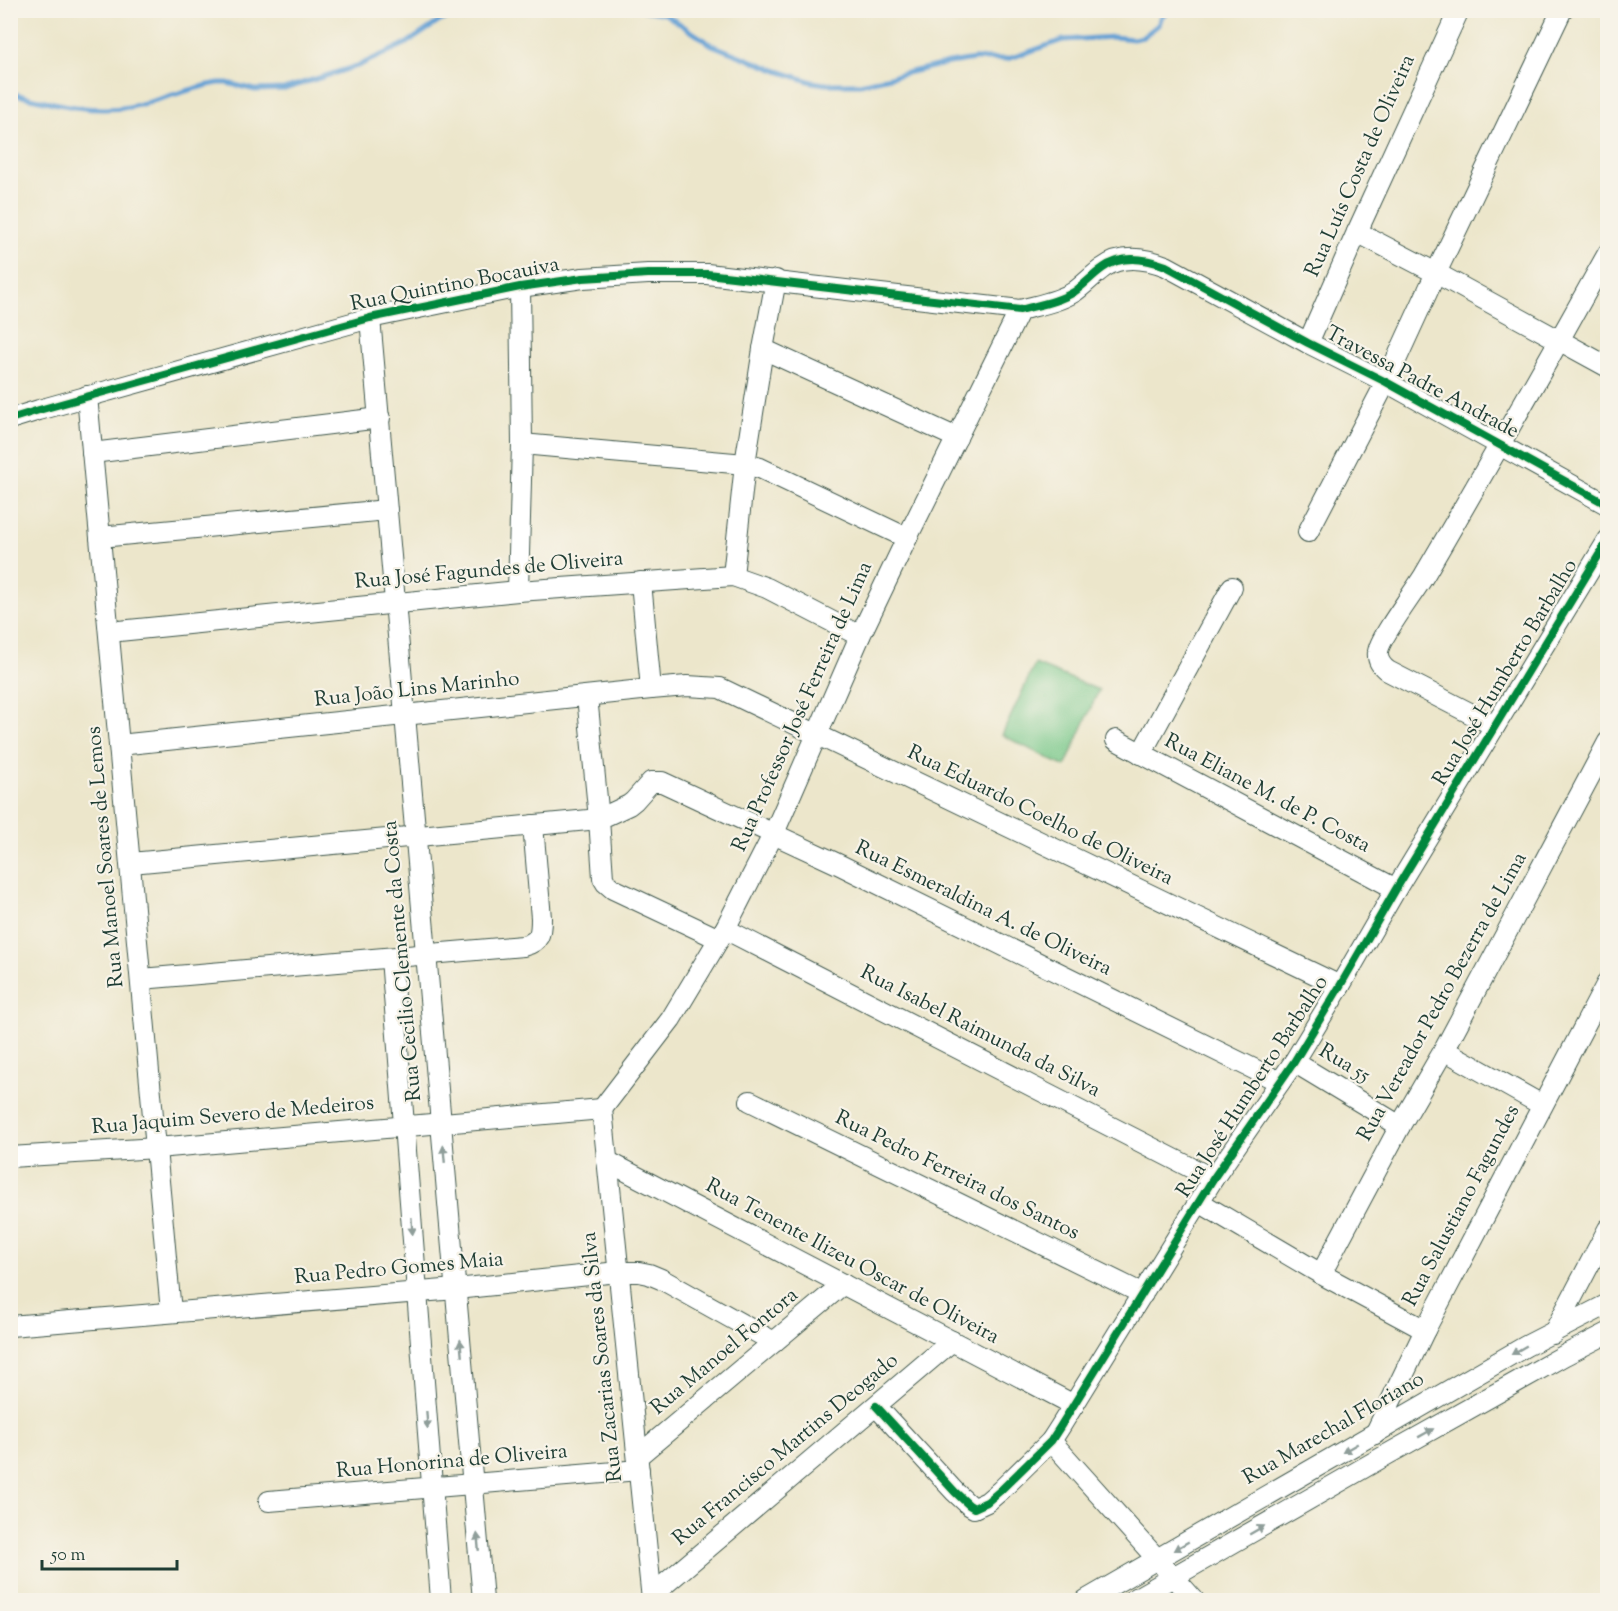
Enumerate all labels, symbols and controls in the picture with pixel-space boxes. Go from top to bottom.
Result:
street label: Rua Luís Costa de Oliveira [1298,50,1424,282]
street label: Rua Quintino Bocauiva [348,250,562,320]
street label: Travessa Padre Andrade [1320,319,1524,447]
street label: Rua José Fagundes de Oliveira [354,544,625,598]
street label: Rua José Humberto Barbalho [1426,554,1586,792]
street label: Rua Professor José Ferreira de Lima [725,557,881,857]
street label: Rua João Lins Marinho [313,664,521,716]
street label: Rua Manoel Soares de Lemos [80,725,132,989]
street label: Rua Eliane M. de P. Costa [1159,727,1376,861]
street label: Rua Eduardo Coelho de Oliveira [902,738,1178,894]
street label: Rua Cecilio Clemente da Costa [376,819,430,1103]
street label: Rua Esmeraldina A. de Oliveira [850,834,1117,984]
street label: Rua Vereador Pedro Bezerra de Lima [1351,847,1535,1147]
street label: Rua Isabel Raimunda da Silva [855,958,1106,1106]
street label: Rua José Humberto Barbalho [1170,970,1336,1204]
street label: Rua 55 [1313,1037,1375,1091]
street label: Rua Jaquim Severo de Medeiros [91,1089,375,1143]
street label: Rua Salustiano Fagundes [1396,1100,1528,1312]
street label: Rua Pedro Ferreira dos Santos [830,1104,1084,1248]
one-way arrow [439,1144,449,1163]
street label: Rua Tenente Ilizeu Oscar de Oliveira [700,1172,1004,1353]
one-way arrow [407,1216,417,1235]
street label: Rua Zacarias Soares da Silva [575,1230,631,1484]
street label: Rua Pedro Gomes Maia [293,1245,505,1293]
street label: Rua Manoel Fontora [645,1281,806,1423]
one-way arrow [456,1338,466,1357]
one-way arrow [1510,1345,1527,1355]
street label: Rua Francisco Martins Deogado [667,1346,905,1554]
street label: Rua Marechal Floriano [1238,1365,1430,1493]
one-way arrow [422,1410,432,1429]
one-way arrow [1418,1428,1435,1438]
street label: Rua Honorina de Oliveira [335,1437,569,1487]
one-way arrow [1341,1443,1358,1453]
one-way arrow [1248,1525,1265,1535]
scale bar [42,1533,177,1571]
one-way arrow [473,1533,483,1552]
one-way arrow [1173,1540,1189,1551]
text: 50 m [50,1543,86,1569]

